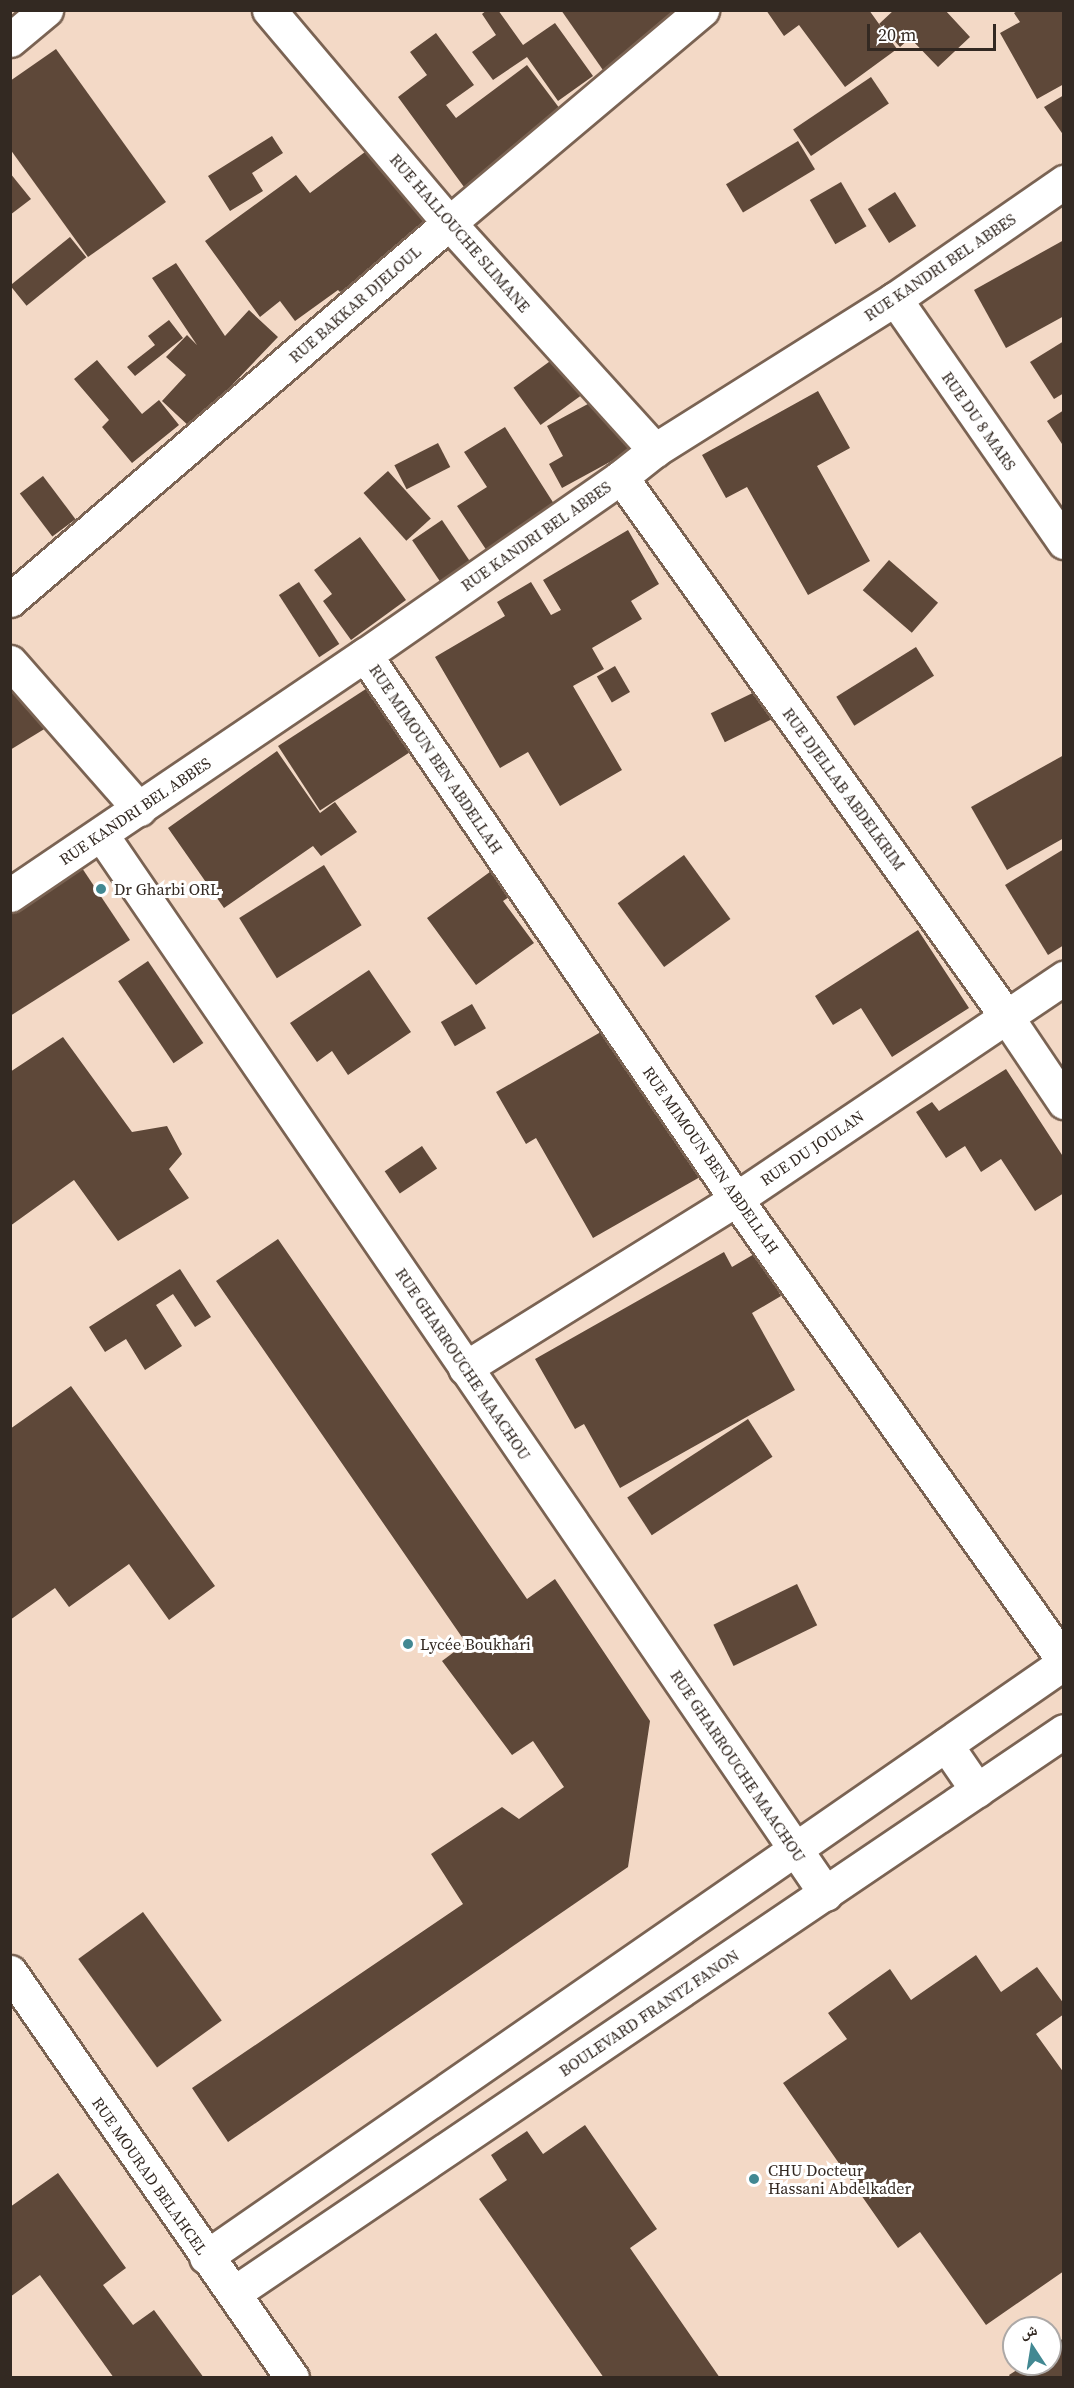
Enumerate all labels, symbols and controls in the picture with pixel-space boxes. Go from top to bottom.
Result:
scale bar [870,12,999,50]
text: 20 m [878,22,916,47]
street label: RUE HALLOUCHE SLIMANE [386,150,534,316]
street label: RUE KANDRI BEL ABBES [861,209,1019,325]
street label: RUE BAKKAR DJELOUL [285,241,425,367]
street label: RUE DU 8 MARS [938,368,1020,474]
street label: RUE KANDRI BEL ABBES [457,477,615,595]
street label: RUE MIMOUN BEN ABDELLAH [365,661,507,857]
street label: RUE DJELLAB ABDELKRIM [779,704,909,874]
street label: RUE KANDRI BEL ABBES [56,753,214,869]
place label: Dr Gharbi ORL [114,879,220,899]
marker: Dr Gharbi ORL [92,880,110,898]
street label: RUE MIMOUN BEN ABDELLAH [639,1063,783,1257]
street label: RUE DU JOULAN [757,1106,867,1190]
street label: RUE GHARROUCHE MAACHOU [391,1264,535,1464]
place label: Lycée Boukhari [420,1634,531,1654]
marker: Lycée Boukhari [401,1637,415,1651]
street label: RUE GHARROUCHE MAACHOU [666,1666,810,1866]
street label: BOULEVARD FRANTZ FANON [555,1946,743,2080]
street label: RUE MOURAD BELAHCEL [88,2094,212,2258]
place label: CHU Docteur Hassani Abdelkader [768,2160,911,2198]
marker: CHU Docteur Hassani Abdelkader [745,2170,763,2188]
north arrow [1002,2316,1062,2376]
text: ش [1018,2318,1039,2343]

